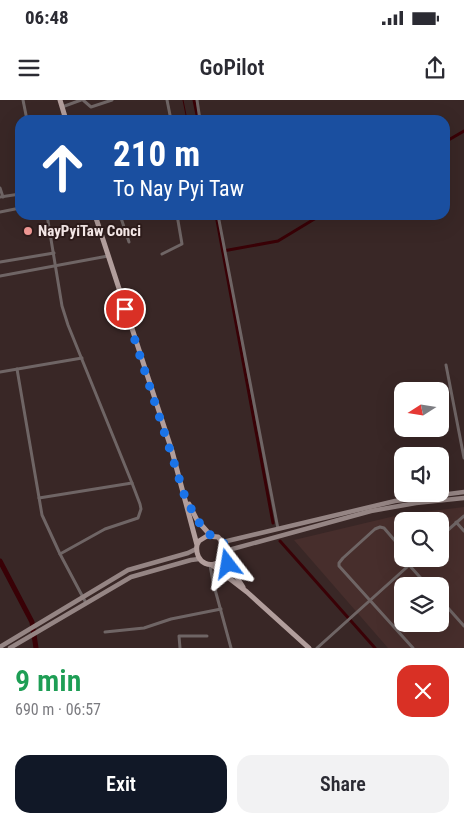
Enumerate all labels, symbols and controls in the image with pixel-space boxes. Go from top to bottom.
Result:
text: 06:48 [25,6,69,29]
icon: menu [15,54,43,82]
icon: share [421,54,449,82]
text: GoPilot [200,55,264,80]
text: 210 m [113,134,200,175]
icon: ahead [30,135,95,200]
text: To Nay Pyi Taw [113,176,244,201]
place label: NayPyiTaw Conci [38,222,141,240]
marker: NayPyiTaw Conci [22,225,34,237]
pin [104,288,146,330]
icon: arrive [111,295,139,323]
north arrow [394,382,449,438]
map controls [394,382,449,632]
button: sound [394,447,449,502]
button: search [394,512,449,567]
position arrow [201,537,253,589]
button: layers [394,577,449,632]
text: 9 min [15,663,81,698]
button: close [397,665,449,717]
text: 690 m · 06:57 [15,700,101,719]
button: Exit [15,755,227,813]
button: Share [237,755,449,813]

